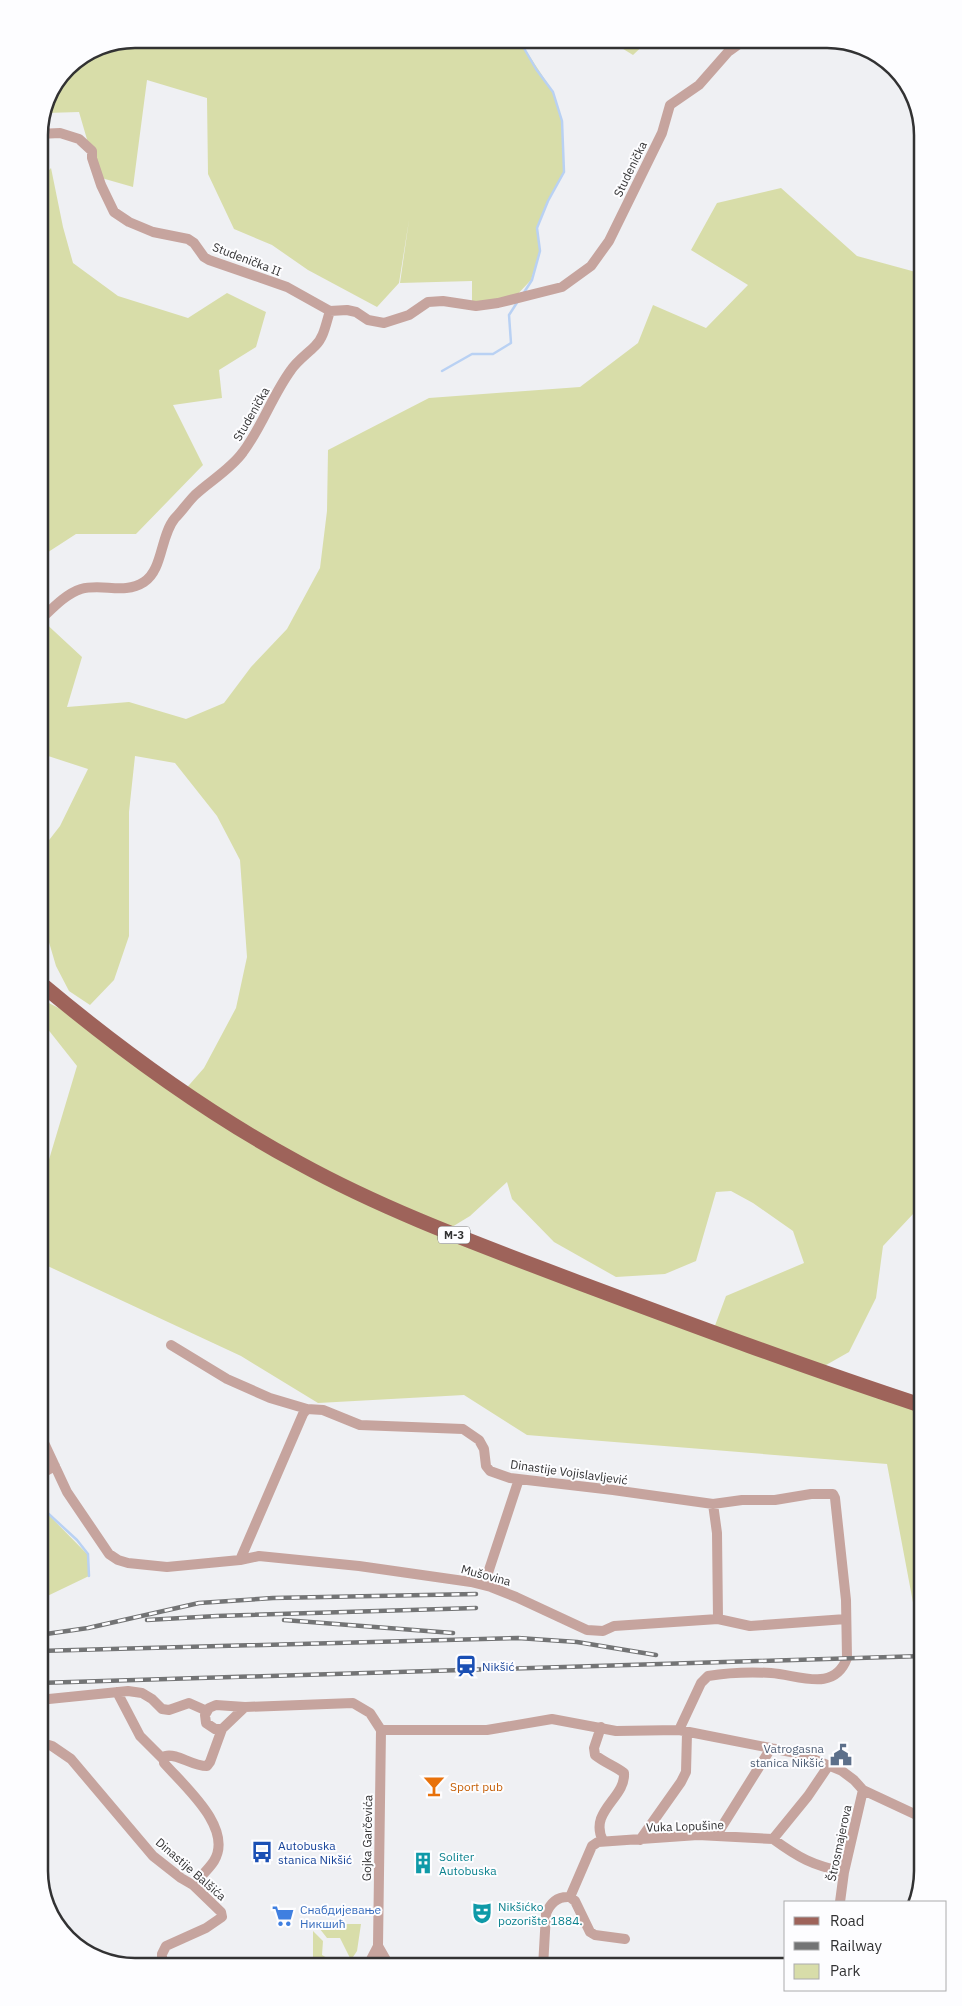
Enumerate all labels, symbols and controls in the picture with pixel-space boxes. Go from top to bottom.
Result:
street label: Studenička [610,138,650,199]
street label: Studenička II [210,239,284,279]
street label: Studenička [229,384,273,444]
road number: M-3 [438,1226,470,1244]
street label: Dinastije Vojislavljević [509,1456,629,1488]
street label: Mušovina [459,1561,513,1589]
station icon: Nikšić [453,1653,479,1679]
place label: Nikšić [482,1659,515,1674]
place label: Vatrogasna stanica Nikšić [750,1741,825,1770]
public building icon: Vatrogasna stanica Nikšić [828,1742,854,1768]
bar icon: Sport pub [421,1773,447,1799]
place label: Sport pub [450,1779,503,1794]
street label: Gojka Garčevića [359,1794,375,1881]
street label: Štrosmajerova [824,1803,855,1883]
street label: Vuka Lopušine [646,1817,725,1835]
street label: Dinastije Balšića [153,1834,230,1904]
place label: Autobuska stanica Nikšić [278,1838,352,1867]
bus stop icon: Autobuska stanica Nikšić [249,1839,275,1865]
place label: Soliter Autobuska [439,1849,497,1878]
building icon: Soliter Autobuska [410,1850,436,1876]
place label: Nikšićko pozorište 1884. [498,1899,583,1928]
theatre icon: Nikšićko pozorište 1884. [469,1900,495,1926]
legend [784,1901,947,1991]
place label: Снабдијевање Никшић [300,1902,382,1931]
supermarket icon: Снабдијевање Никшић [270,1903,296,1929]
text: Road [830,1911,865,1930]
text: Railway [830,1936,883,1955]
text: Park [830,1961,860,1980]

